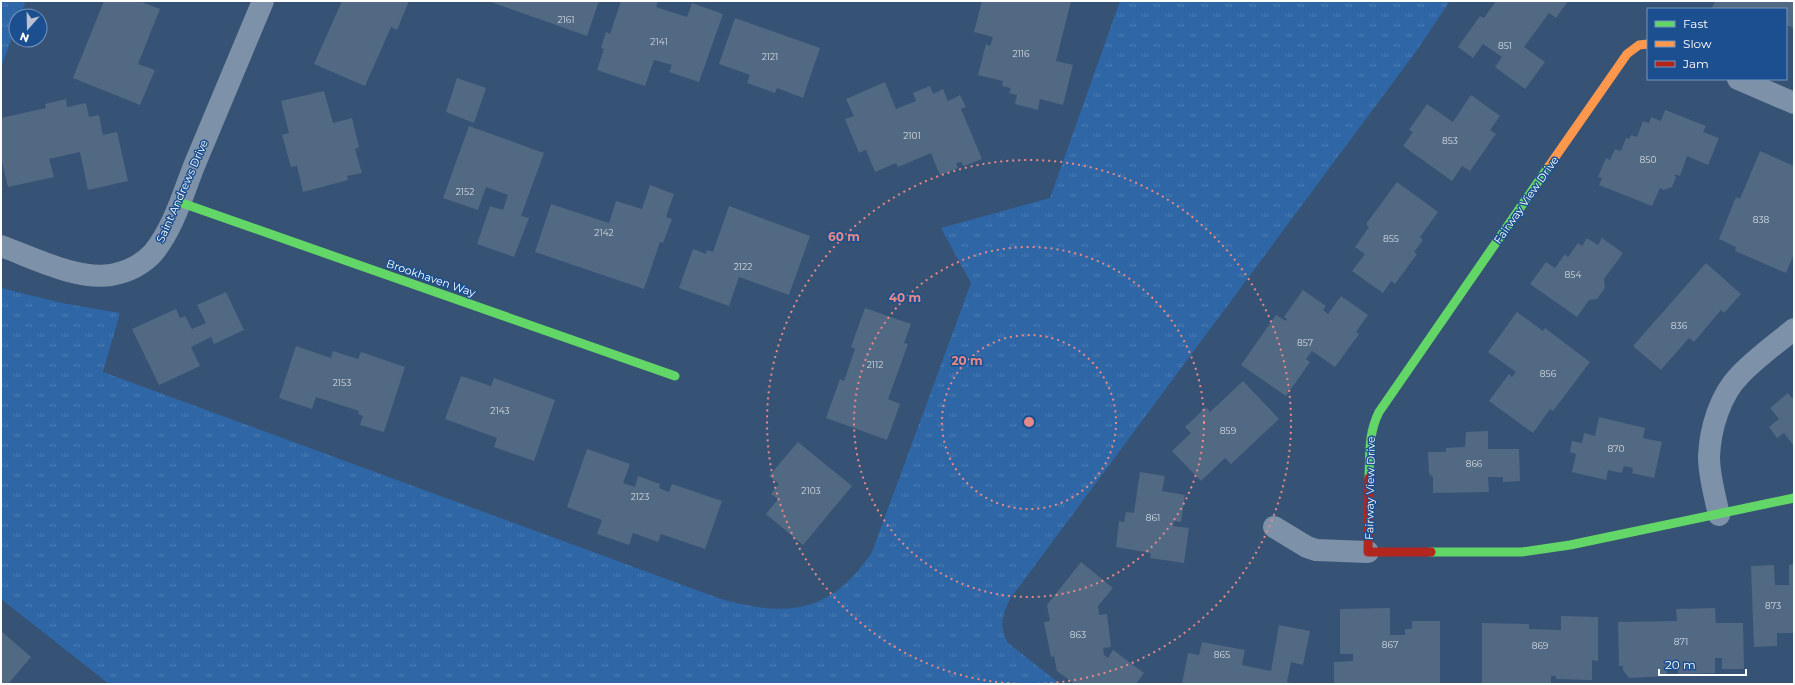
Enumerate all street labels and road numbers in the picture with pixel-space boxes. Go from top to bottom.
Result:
street label: Saint Andrews Drive [153,137,211,245]
street label: Fairway View Drive [1491,153,1562,246]
street label: Brookhaven Way [385,256,477,300]
street label: Fairway View Drive [1362,436,1378,540]

